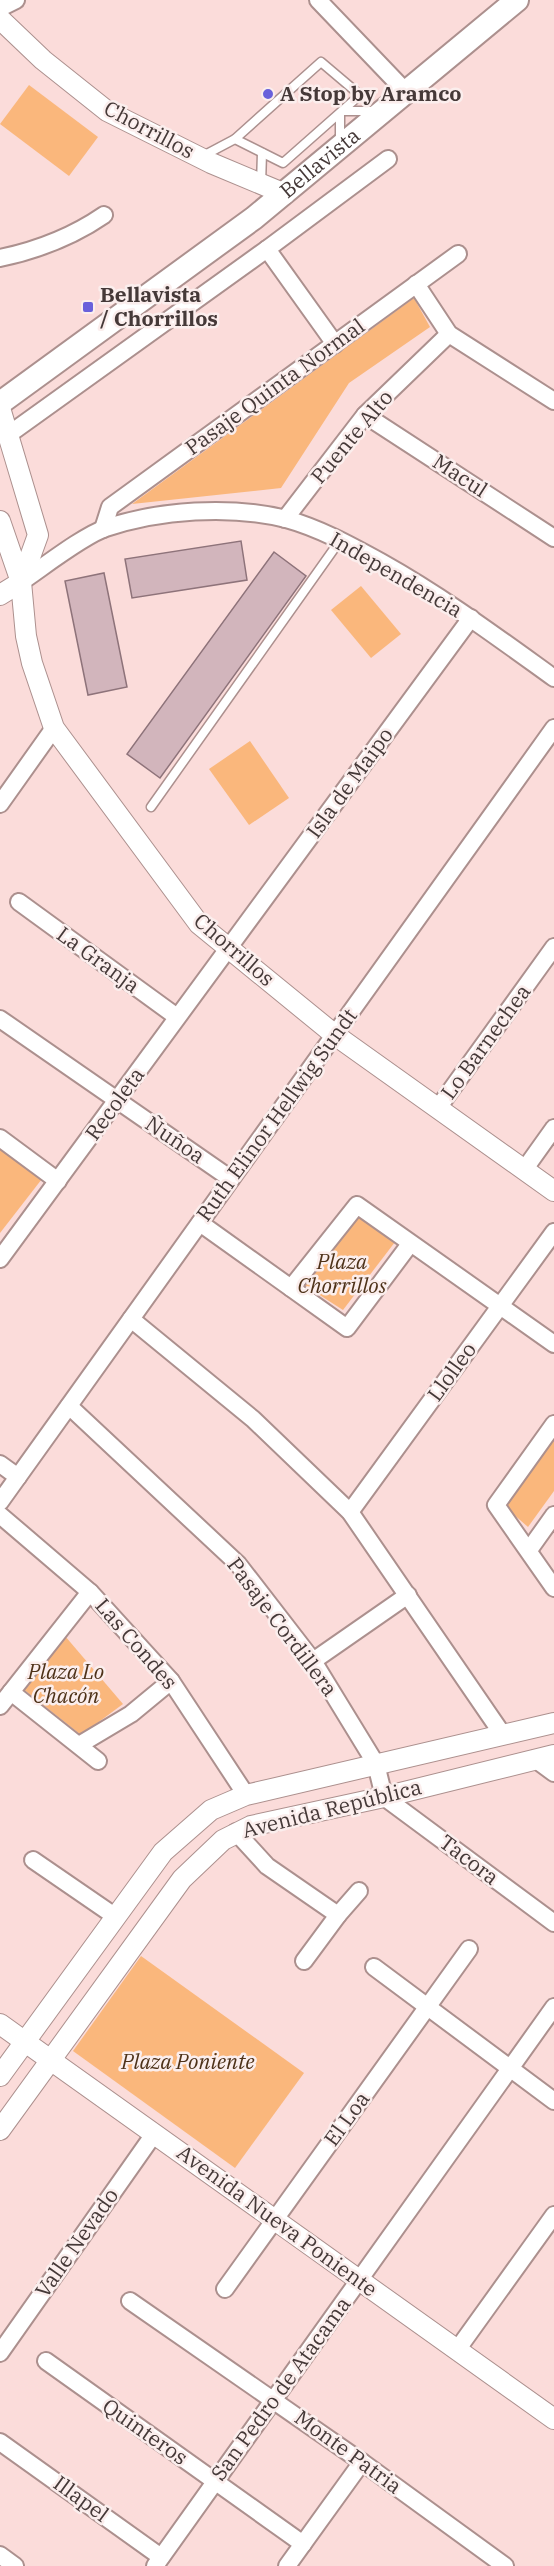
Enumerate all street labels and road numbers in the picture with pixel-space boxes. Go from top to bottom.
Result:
street label: Chorrillos [99,94,200,165]
street label: Bellavista [273,121,365,204]
street label: Pasaje Quinta Normal [179,312,370,461]
street label: Puente Alto [304,384,399,489]
street label: Macul [428,447,493,503]
street label: Independencia [325,525,468,623]
street label: Isla de Maipo [300,721,399,843]
street label: Chorrillos [188,906,281,992]
street label: La Granja [52,920,146,999]
street label: Lo Barnechea [434,978,536,1104]
street label: Ruth Elinor Hellwig Sundt [189,1002,363,1227]
street label: Recoleta [78,1061,150,1146]
street label: Ñuñoa [140,1109,211,1169]
street label: Llolleo [420,1336,482,1406]
street label: Pasaje Cordillera [221,1551,344,1702]
street label: Las Condes [89,1592,184,1695]
street label: Avenida República [239,1772,424,1844]
street label: Tacora [434,1828,505,1891]
street label: El Loa [317,2086,375,2151]
street label: Avenida Nueva Poniente [172,2138,383,2302]
street label: Valle Nevado [28,2182,124,2303]
street label: San Pedro de Atacama [204,2291,356,2486]
street label: Quinteros [97,2392,194,2471]
street label: Monte Patria [289,2403,408,2500]
street label: Illapel [48,2469,115,2528]

